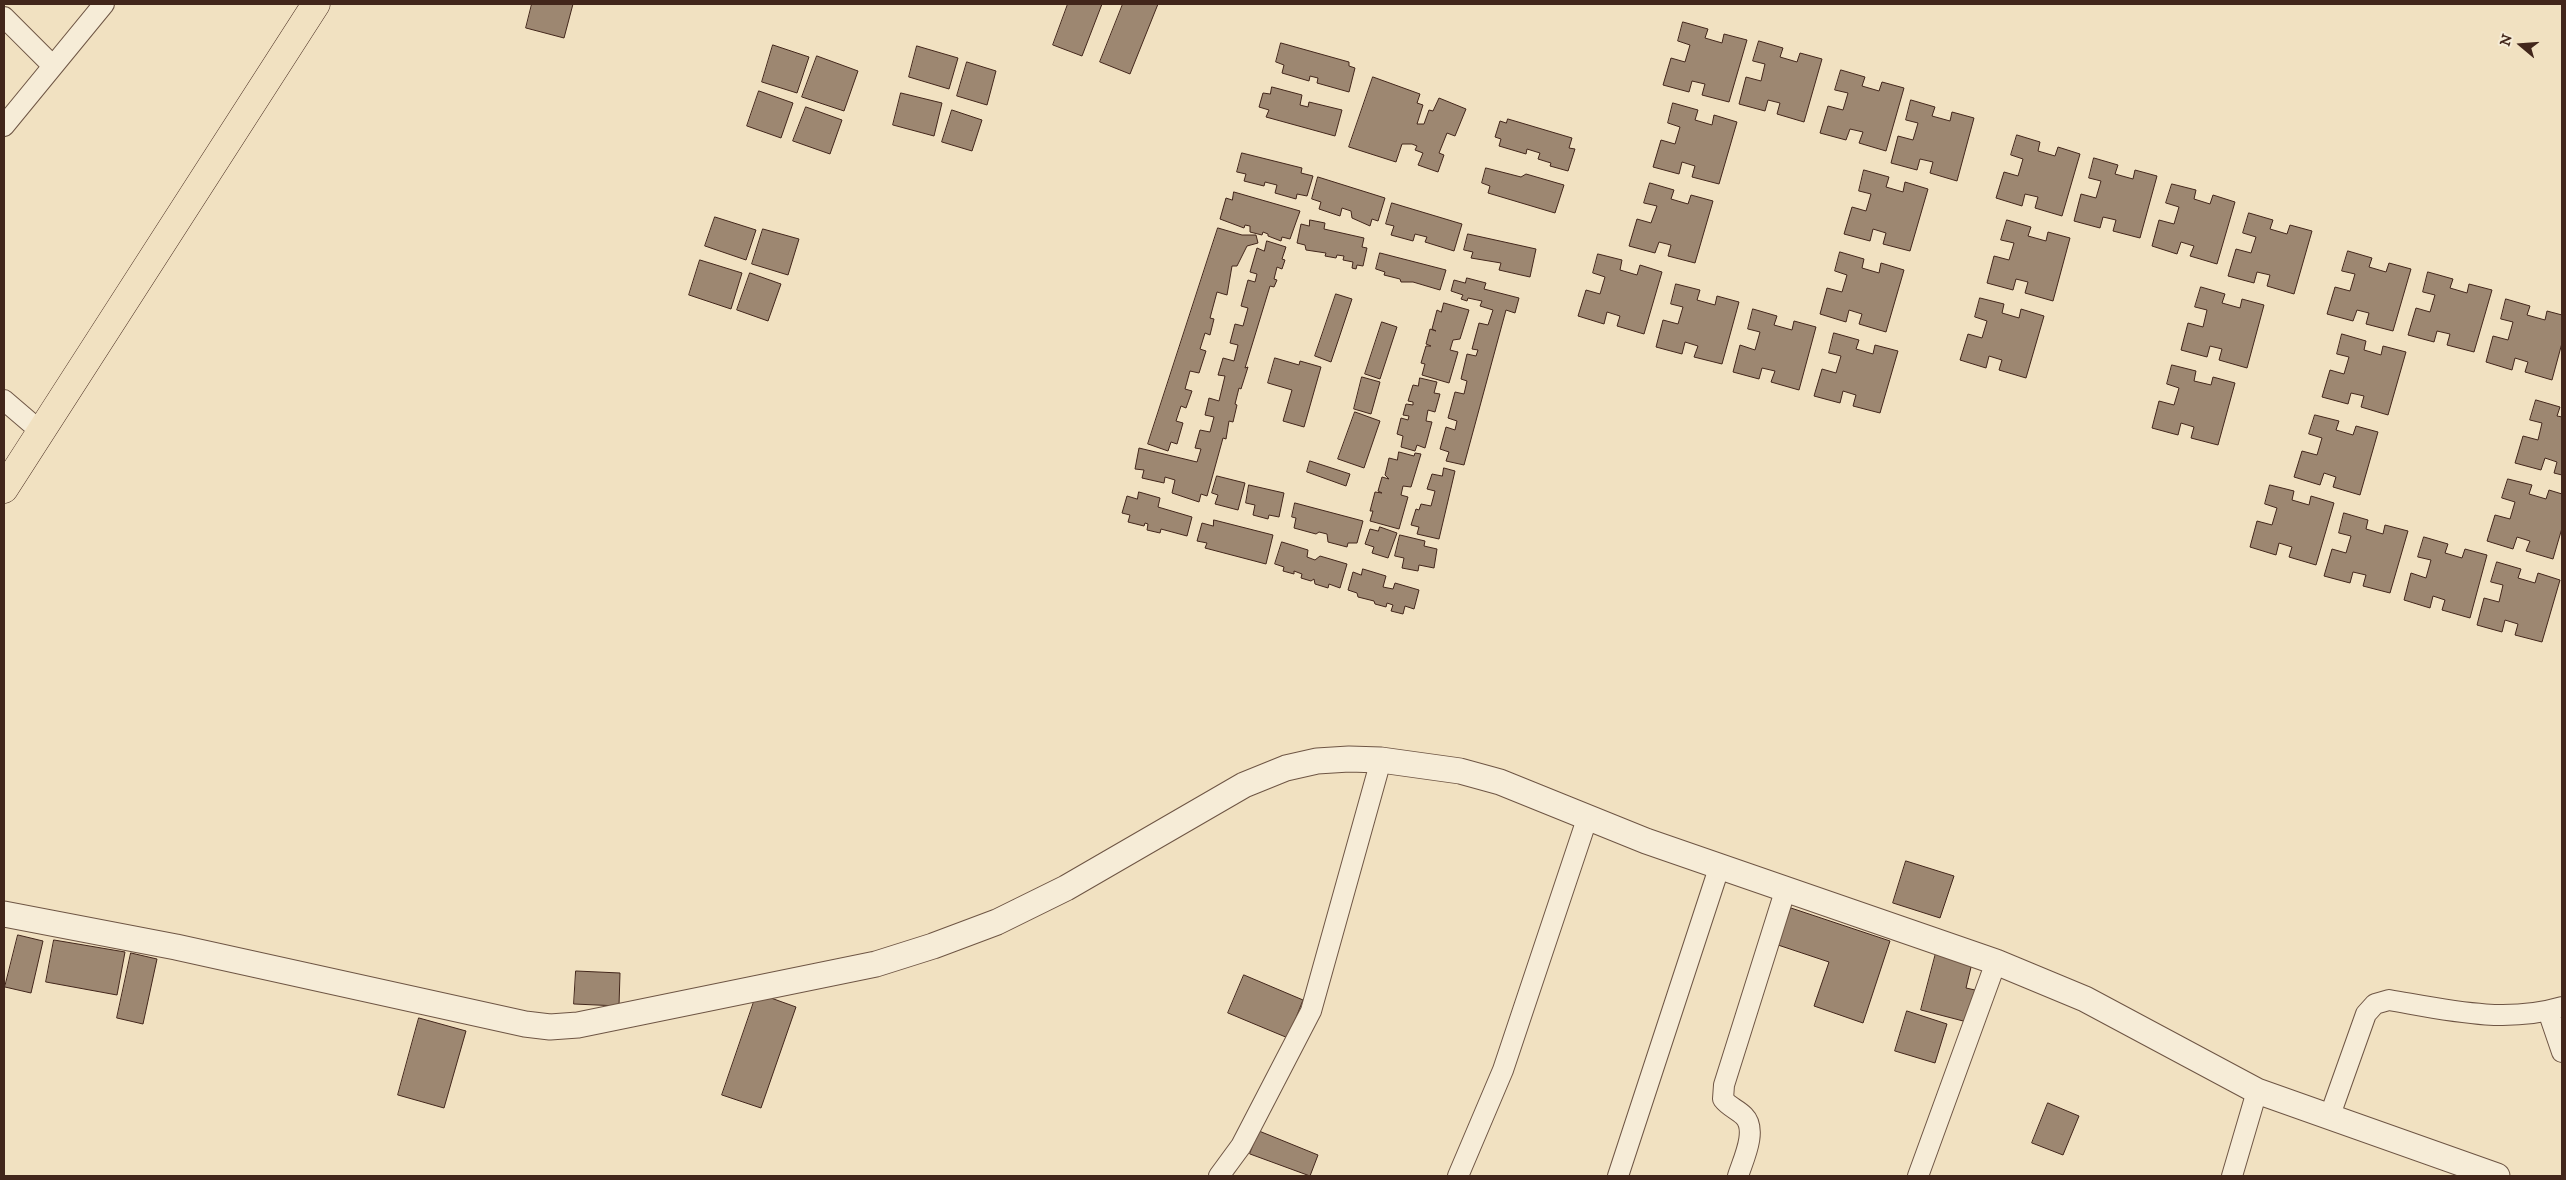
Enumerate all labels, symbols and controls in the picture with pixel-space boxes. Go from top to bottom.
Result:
north arrow [2496,20,2546,70]
text: N [2496,32,2517,49]

